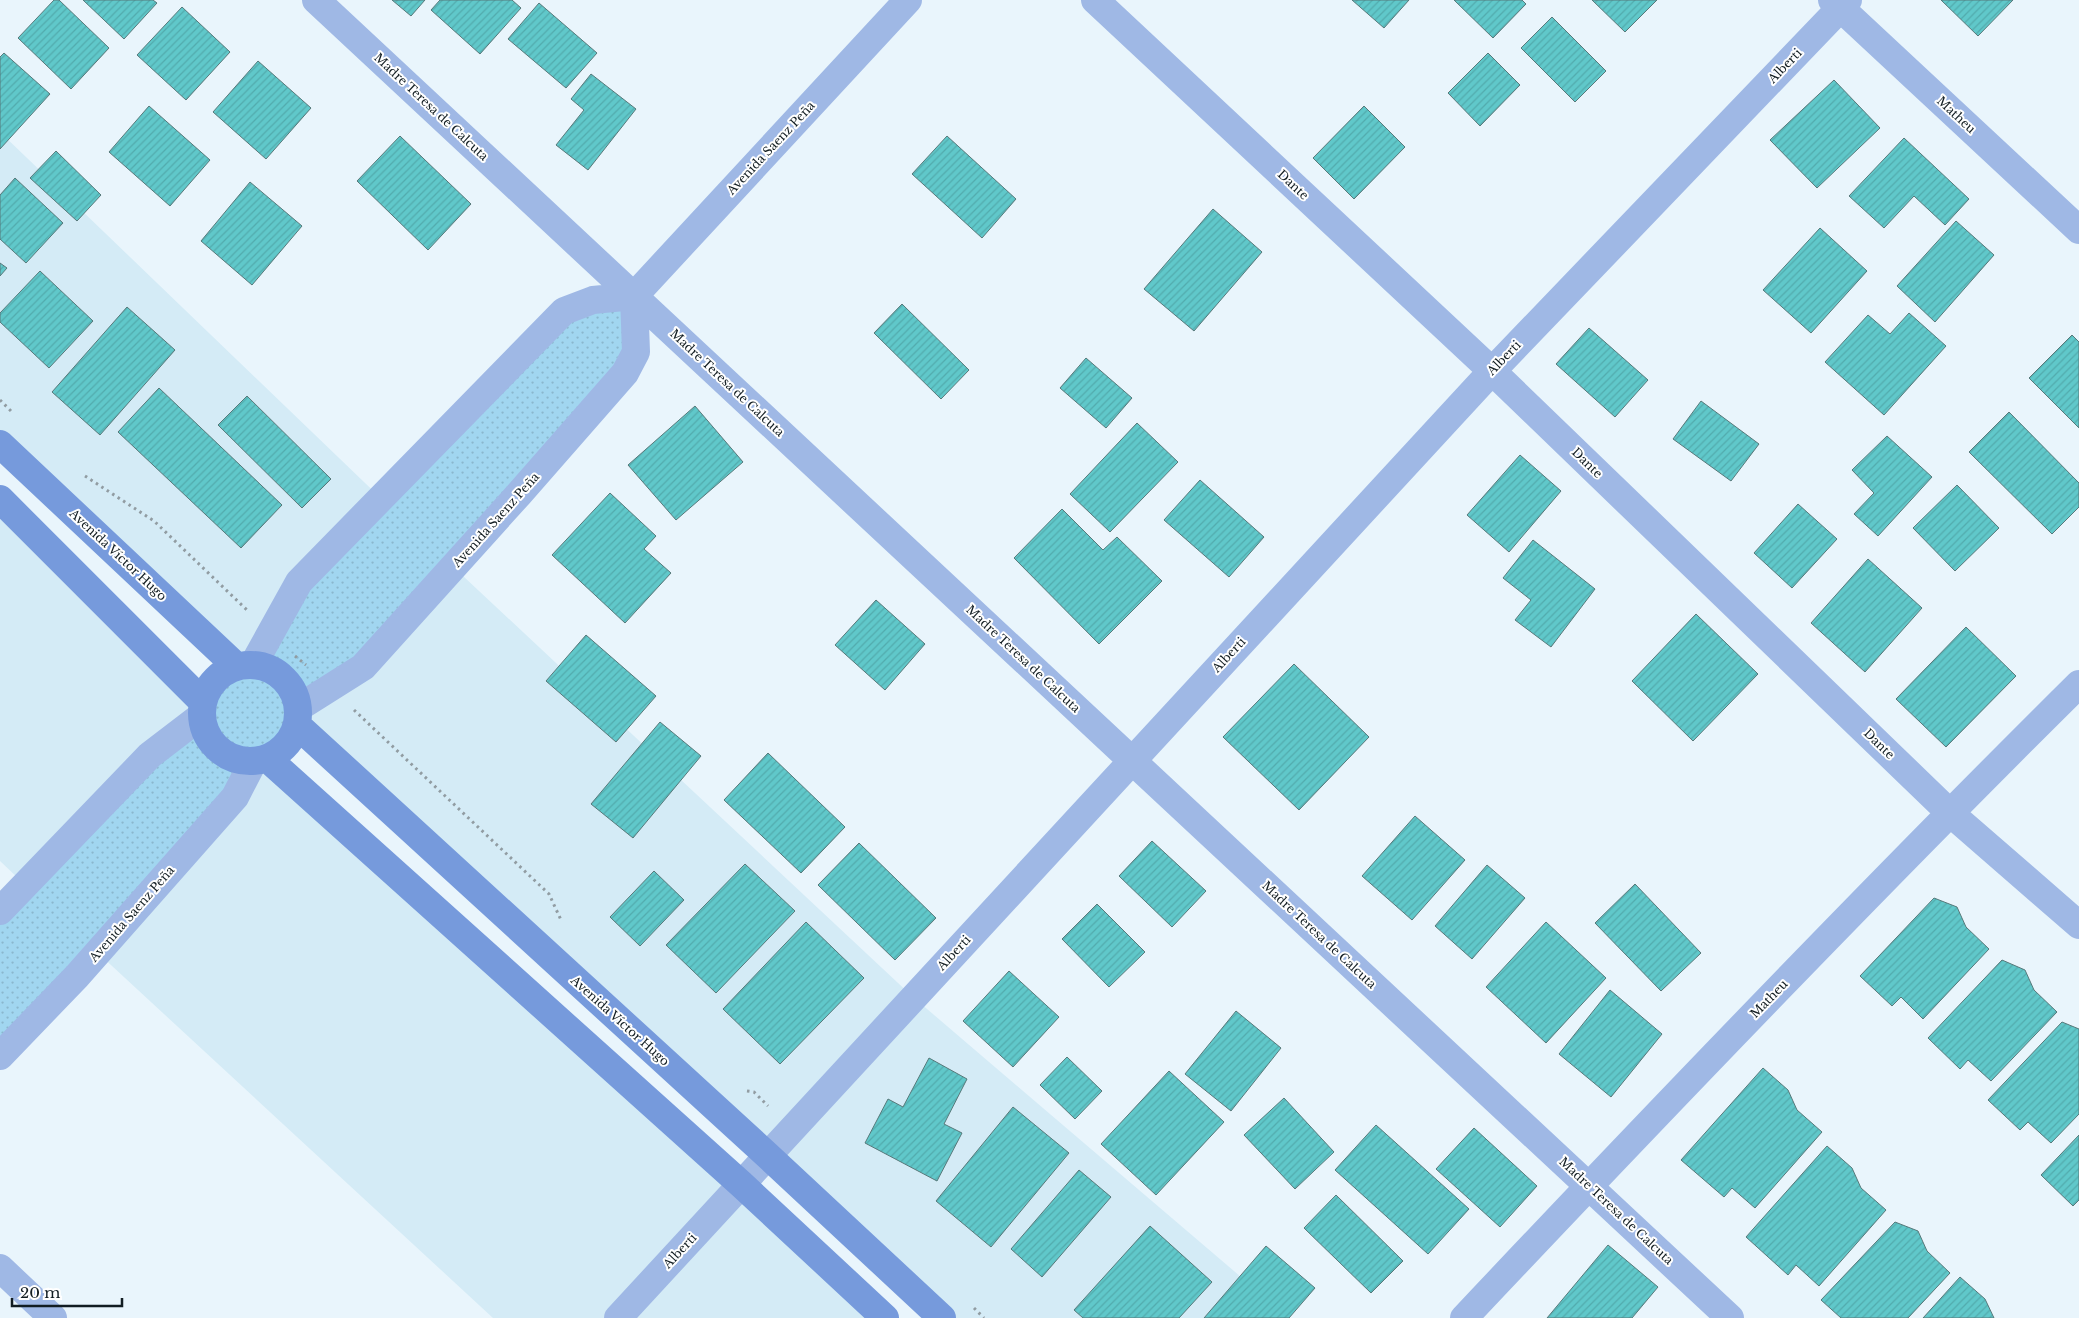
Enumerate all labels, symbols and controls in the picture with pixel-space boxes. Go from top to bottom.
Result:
street label: Alberti [1764,45,1805,87]
street label: Madre Teresa de Calcuta [371,50,492,164]
street label: Matheu [1934,93,1979,136]
street label: Avenida Saenz Peña [723,98,818,198]
street label: Dante [1275,167,1312,203]
street label: Madre Teresa de Calcuta [667,326,788,440]
street label: Alberti [1483,337,1524,379]
street label: Dante [1569,444,1606,481]
street label: Avenida Saenz Peña [448,469,542,571]
street label: Avenida Víctor Hugo [66,505,170,604]
street label: Madre Teresa de Calcuta [963,602,1084,716]
street label: Alberti [1208,634,1249,676]
street label: Dante [1861,725,1898,762]
street label: Avenida Saenz Peña [85,862,178,965]
street label: Madre Teresa de Calcuta [1259,878,1380,992]
street label: Alberti [933,932,974,974]
street label: Avenida Víctor Hugo [567,972,673,1069]
street label: Matheu [1747,976,1791,1021]
street label: Madre Teresa de Calcuta [1556,1154,1677,1268]
street label: Alberti [659,1230,700,1272]
scale bar [12,1276,122,1308]
text: 20 m [20,1283,60,1302]

